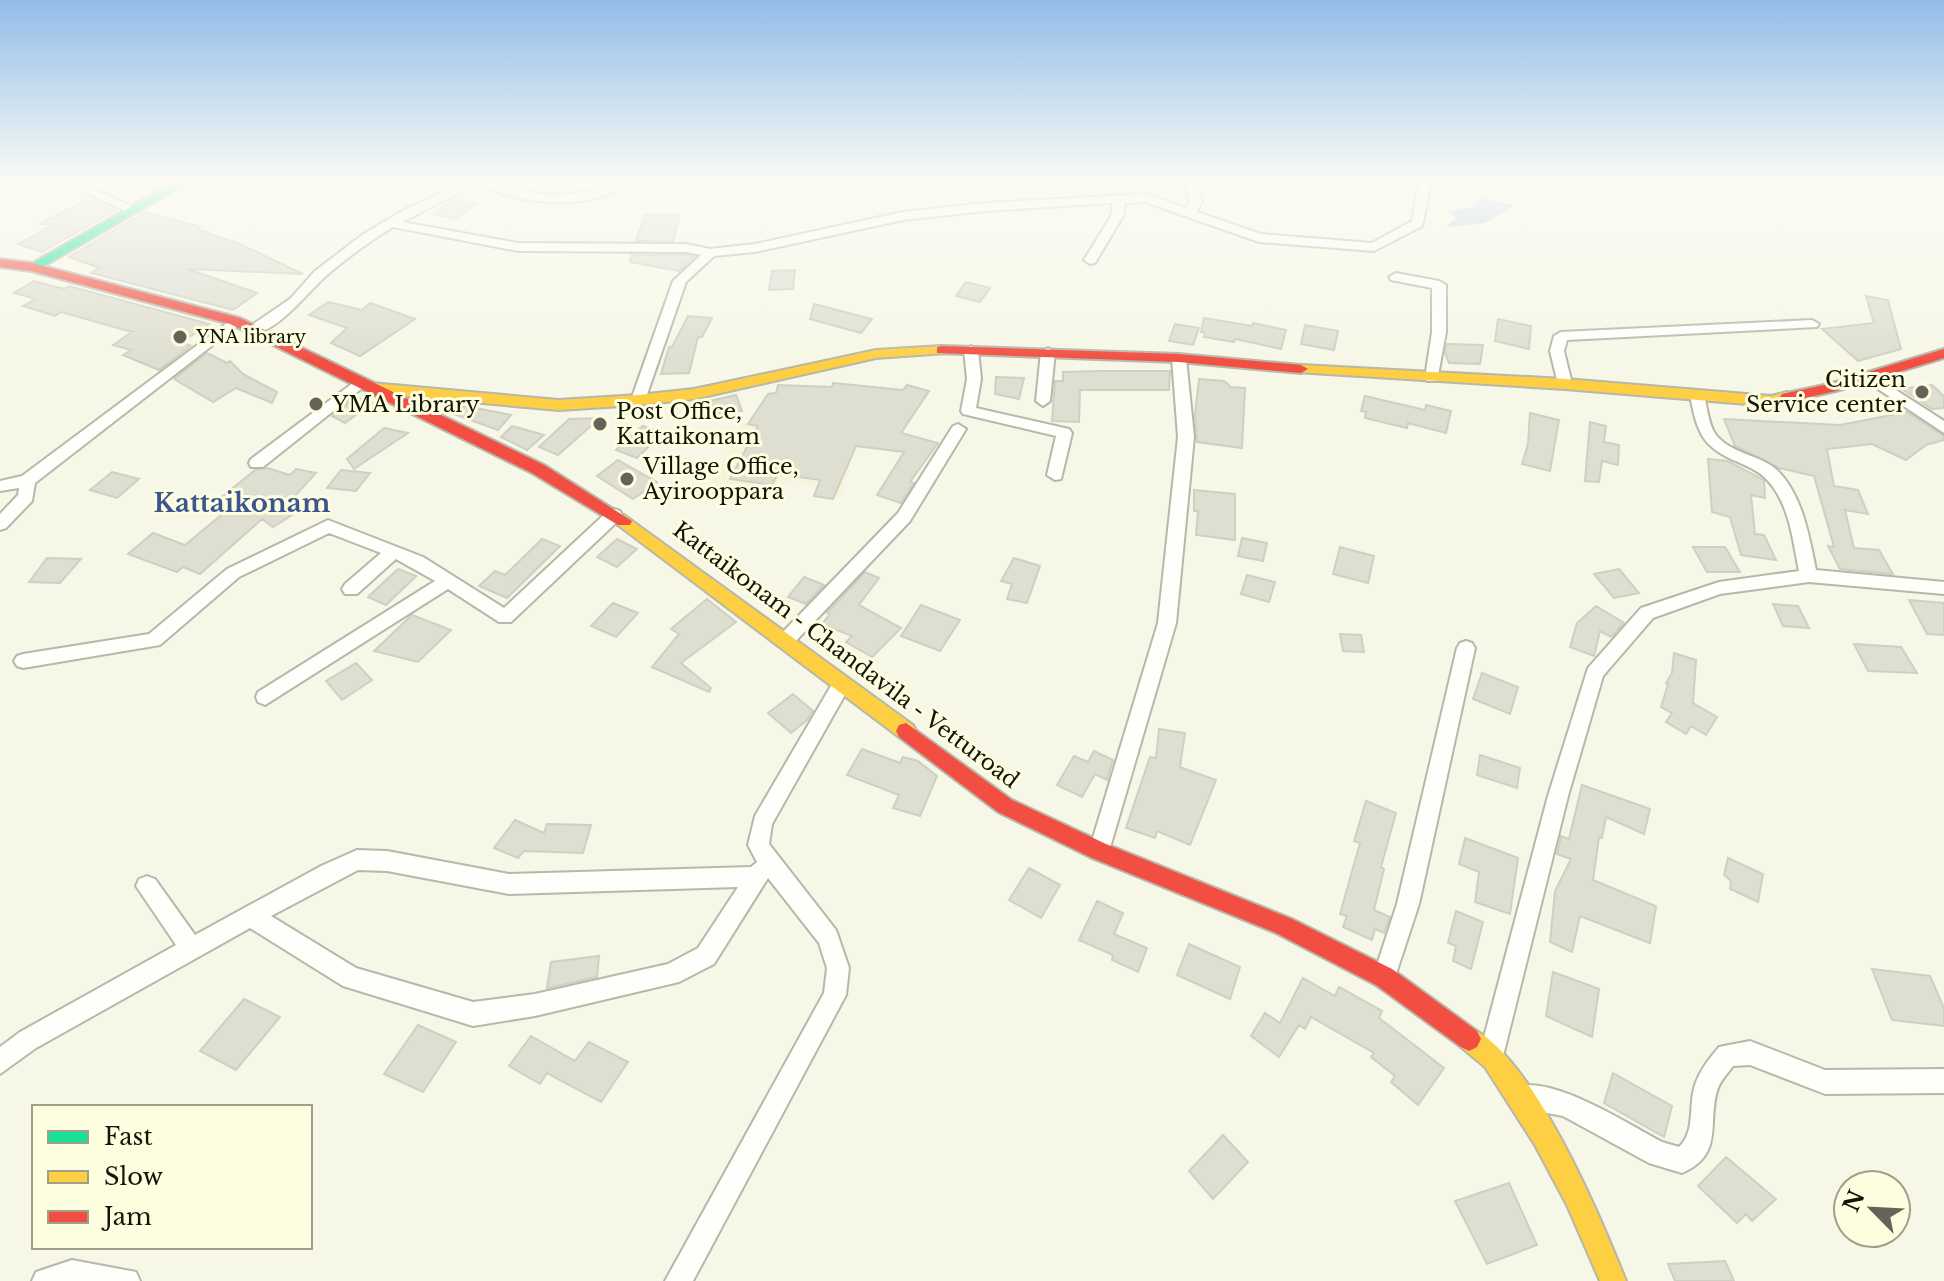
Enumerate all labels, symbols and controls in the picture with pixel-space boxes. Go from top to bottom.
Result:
place label: YNA library [195,326,306,348]
marker: YNA library [171,328,189,346]
place label: Citizen Service center [1746,366,1906,418]
marker: Citizen Service center [1913,383,1931,401]
place label: YMA Library [331,391,480,418]
marker: YMA Library [307,395,325,413]
place label: Post Office, Kattaikonam [616,398,760,450]
marker: Post Office, Kattaikonam [591,415,609,433]
place label: Village Office, Ayirooppara [642,453,799,505]
marker: Village Office, Ayirooppara [618,470,636,488]
district label: Kattaikonam [154,487,331,519]
street label: Kattaikonam - Chandavila - Vetturoad [668,516,1024,794]
legend [32,1105,312,1249]
text: Fast [104,1122,152,1151]
text: Slow [104,1162,163,1191]
north arrow [1832,1169,1912,1249]
text: N [1838,1186,1871,1216]
text: Jam [101,1202,152,1231]

